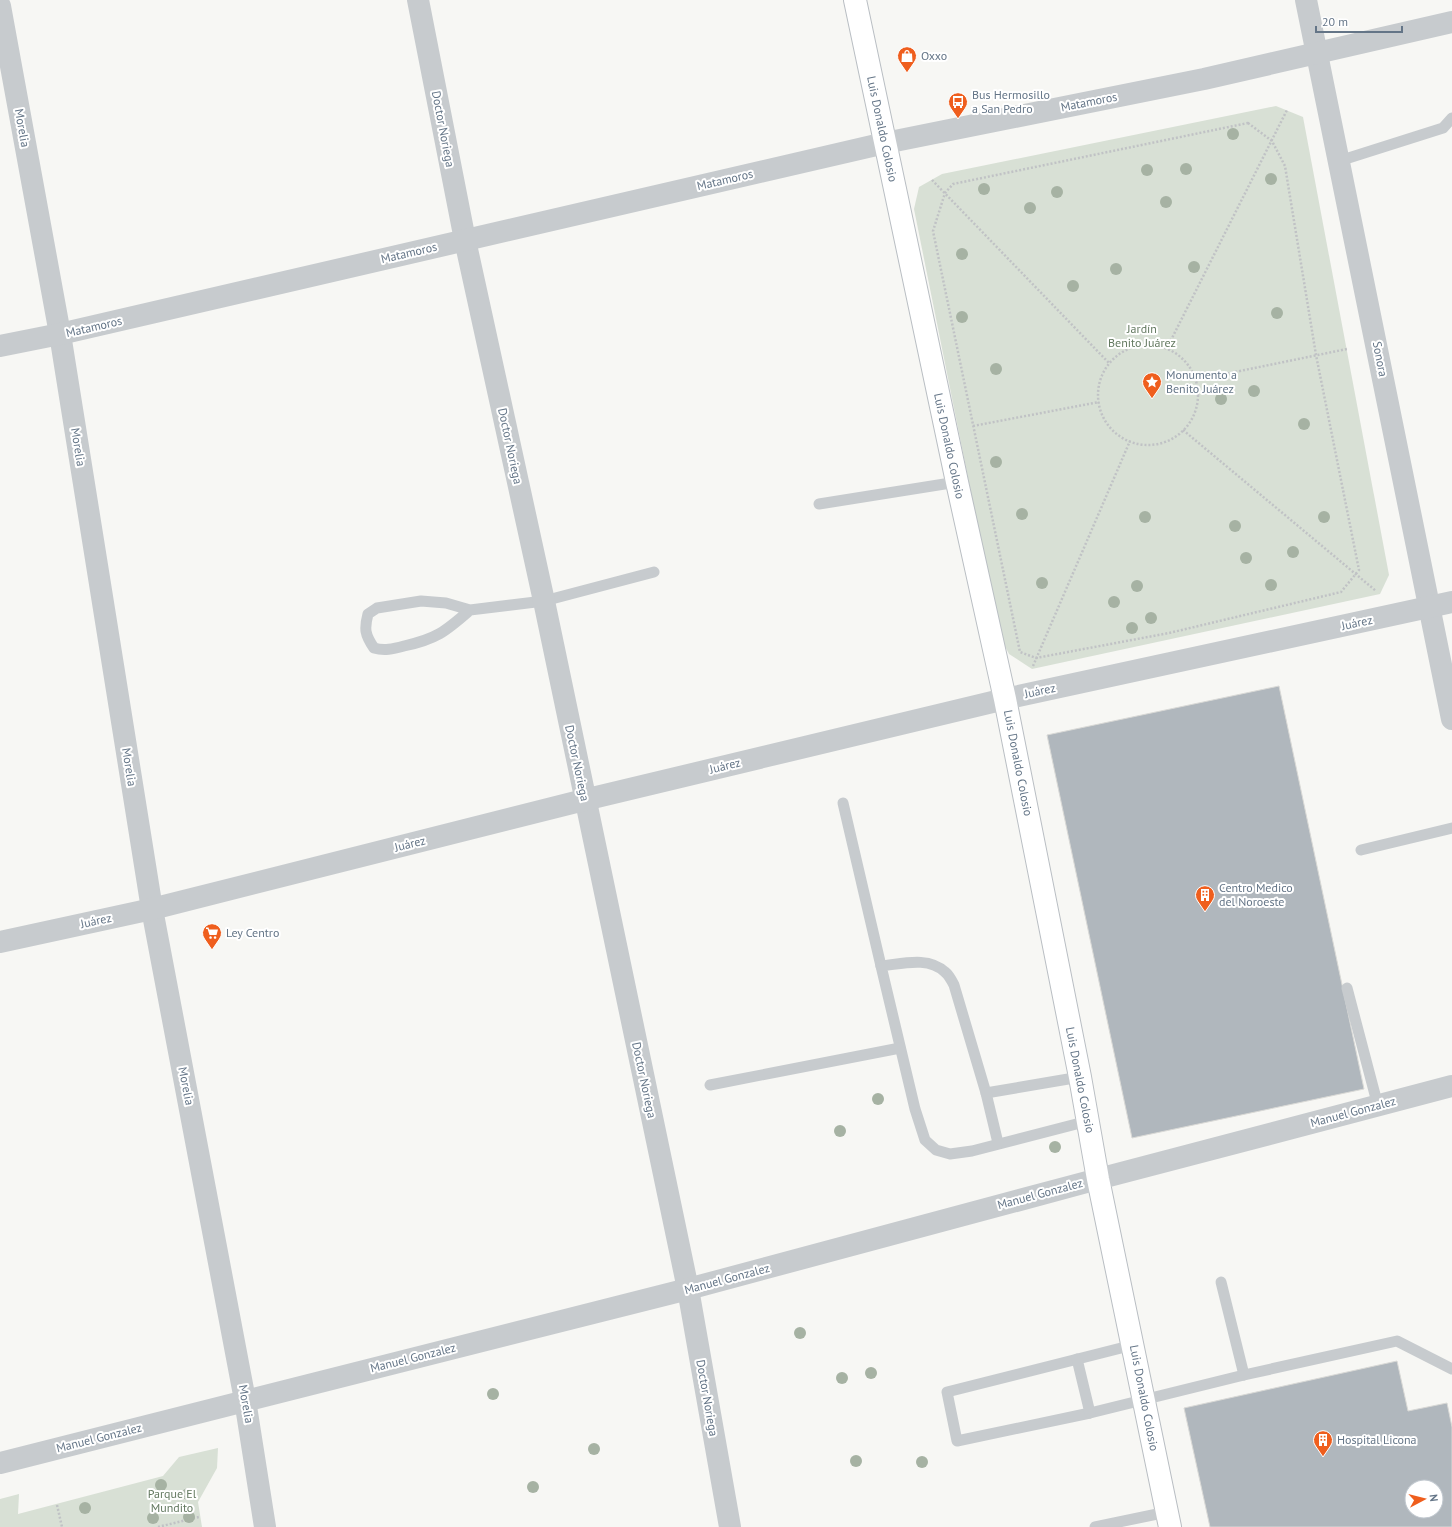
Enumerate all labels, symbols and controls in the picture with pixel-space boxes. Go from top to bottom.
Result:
scale bar [1316,8,1402,34]
text: 20 m [1322,14,1348,29]
shop icon: Oxxo [896,45,918,73]
place label: Oxxo [921,48,947,63]
street label: Luis Donaldo Colosio [864,75,901,183]
place label: Bus Hermosillo a San Pedro [972,87,1050,116]
street label: Doctor Noriega [429,89,458,168]
street label: Matamoros [1059,89,1118,114]
bus stop icon: Bus Hermosillo a San Pedro [947,91,969,119]
street label: Morelia [12,108,33,148]
street label: Matamoros [695,166,754,193]
street label: Matamoros [379,239,438,266]
street label: Matamoros [64,313,123,340]
park label: Jardín Benito Juárez [1108,321,1176,350]
street label: Sonora [1370,340,1391,378]
place label: Monumento a Benito Juárez [1166,367,1237,396]
place icon: Monumento a Benito Juárez [1141,371,1163,399]
street label: Luis Donaldo Colosio [931,392,968,500]
street label: Doctor Noriega [495,406,526,485]
street label: Morelia [68,427,89,467]
street label: Juárez [1339,612,1374,633]
street label: Juárez [1022,680,1057,701]
street label: Luis Donaldo Colosio [1001,709,1036,817]
street label: Doctor Noriega [562,723,593,802]
street label: Morelia [119,747,140,787]
street label: Juárez [707,754,742,777]
street label: Juárez [392,832,427,855]
place label: Centro Medico del Noroeste [1219,880,1293,909]
building icon: Centro Medico del Noroeste [1194,884,1216,912]
street label: Juárez [78,910,113,931]
supermarket icon: Ley Centro [201,922,223,950]
place label: Ley Centro [226,925,279,940]
street label: Luis Donaldo Colosio [1063,1026,1098,1134]
street label: Doctor Noriega [629,1040,660,1119]
street label: Morelia [175,1065,198,1106]
street label: Manuel Gonzalez [1309,1093,1397,1130]
street label: Manuel Gonzalez [996,1175,1084,1212]
street label: Manuel Gonzalez [683,1260,771,1297]
street label: Manuel Gonzalez [368,1340,457,1375]
street label: Luis Donaldo Colosio [1127,1344,1162,1452]
street label: Doctor Noriega [693,1358,722,1437]
street label: Morelia [236,1384,257,1424]
street label: Manuel Gonzalez [54,1420,143,1455]
building icon: Hospital Licona [1312,1429,1334,1457]
place label: Hospital Licona [1337,1432,1417,1447]
north arrow [1404,1479,1444,1519]
park label: Parque El Mundito [148,1486,197,1515]
text: N [1427,1493,1441,1502]

